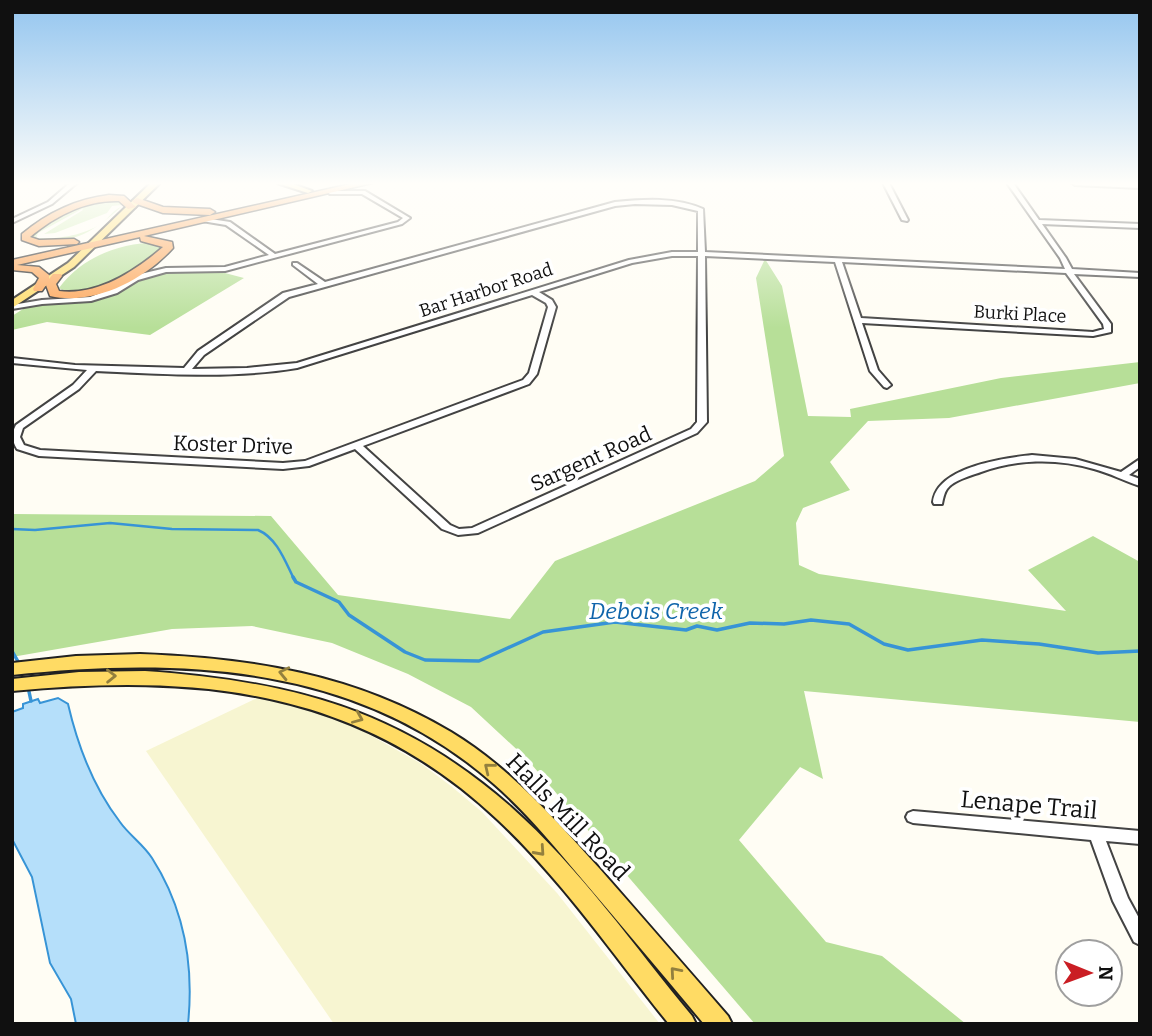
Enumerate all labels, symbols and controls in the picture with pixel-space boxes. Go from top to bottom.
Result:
street label: Bar Harbor Road [417,258,556,322]
street label: Burki Place [973,301,1067,327]
street label: Sargent Road [526,421,656,497]
street label: Koster Drive [173,430,293,460]
water label: Debois Creek [589,597,724,625]
one-way arrow [278,667,290,682]
one-way arrow [106,669,117,684]
one-way arrow [351,710,363,724]
street label: Halls Mill Road [500,748,636,886]
one-way arrow [484,764,496,777]
street label: Lenape Trail [959,785,1099,825]
one-way arrow [531,843,544,856]
north arrow [1054,938,1124,1008]
text: N [1094,966,1117,981]
one-way arrow [671,967,683,980]

